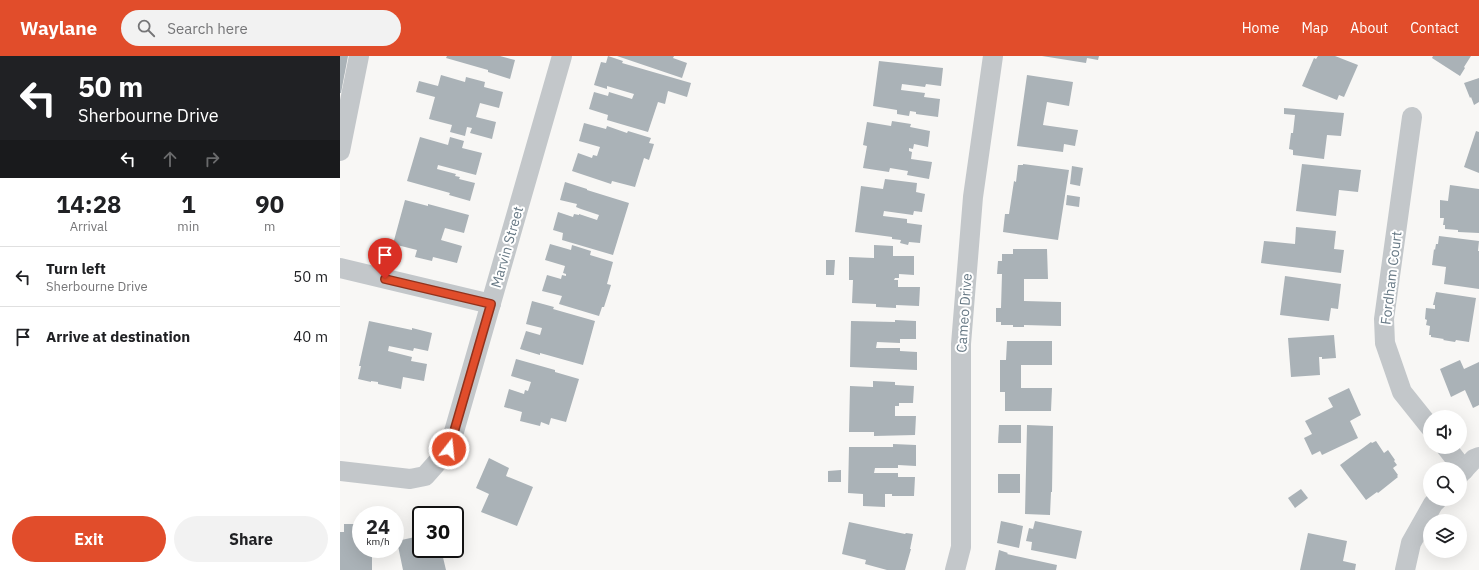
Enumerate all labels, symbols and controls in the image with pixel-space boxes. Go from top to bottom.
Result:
search box [121,10,401,46]
text: Waylane [20,16,97,40]
icon: search [135,17,157,39]
text: Search here [167,19,248,38]
text: Home [1242,19,1279,37]
text: Map [1301,19,1328,37]
text: About [1350,19,1388,37]
text: Contact [1410,19,1459,37]
text: 50 m [78,68,143,105]
icon: left [12,72,64,124]
text: Sherbourne Drive [78,104,219,127]
icon: left [117,148,139,170]
icon: ahead [159,148,181,170]
icon: right [201,148,223,170]
text: 14:28 [56,188,121,220]
text: 1 [181,188,196,220]
text: 90 [255,188,284,220]
street label: Marvin Street [487,204,527,290]
text: Arrival [70,218,108,235]
text: min [177,218,199,235]
text: m [264,218,275,235]
street label: Fordham Court [1376,230,1406,326]
pin [368,238,402,279]
icon: arrive [374,244,396,266]
text: Turn left [46,259,106,278]
icon: left [12,266,34,288]
text: 50 m [293,267,328,286]
street label: Cameo Drive [952,272,976,353]
text: Sherbourne Drive [46,278,148,295]
icon: arrive [12,326,34,348]
text: Arrive at destination [46,327,190,346]
text: 40 m [293,327,328,346]
map controls [1423,410,1467,558]
button: sound [1423,410,1467,454]
position arrow [428,428,470,470]
button: search [1423,462,1467,506]
speed limit sign: 30 [412,506,464,558]
text: 24 [366,513,390,540]
button: layers [1423,514,1467,558]
button: Exit [12,516,166,562]
button: Share [174,516,328,562]
text: km/h [366,535,390,548]

